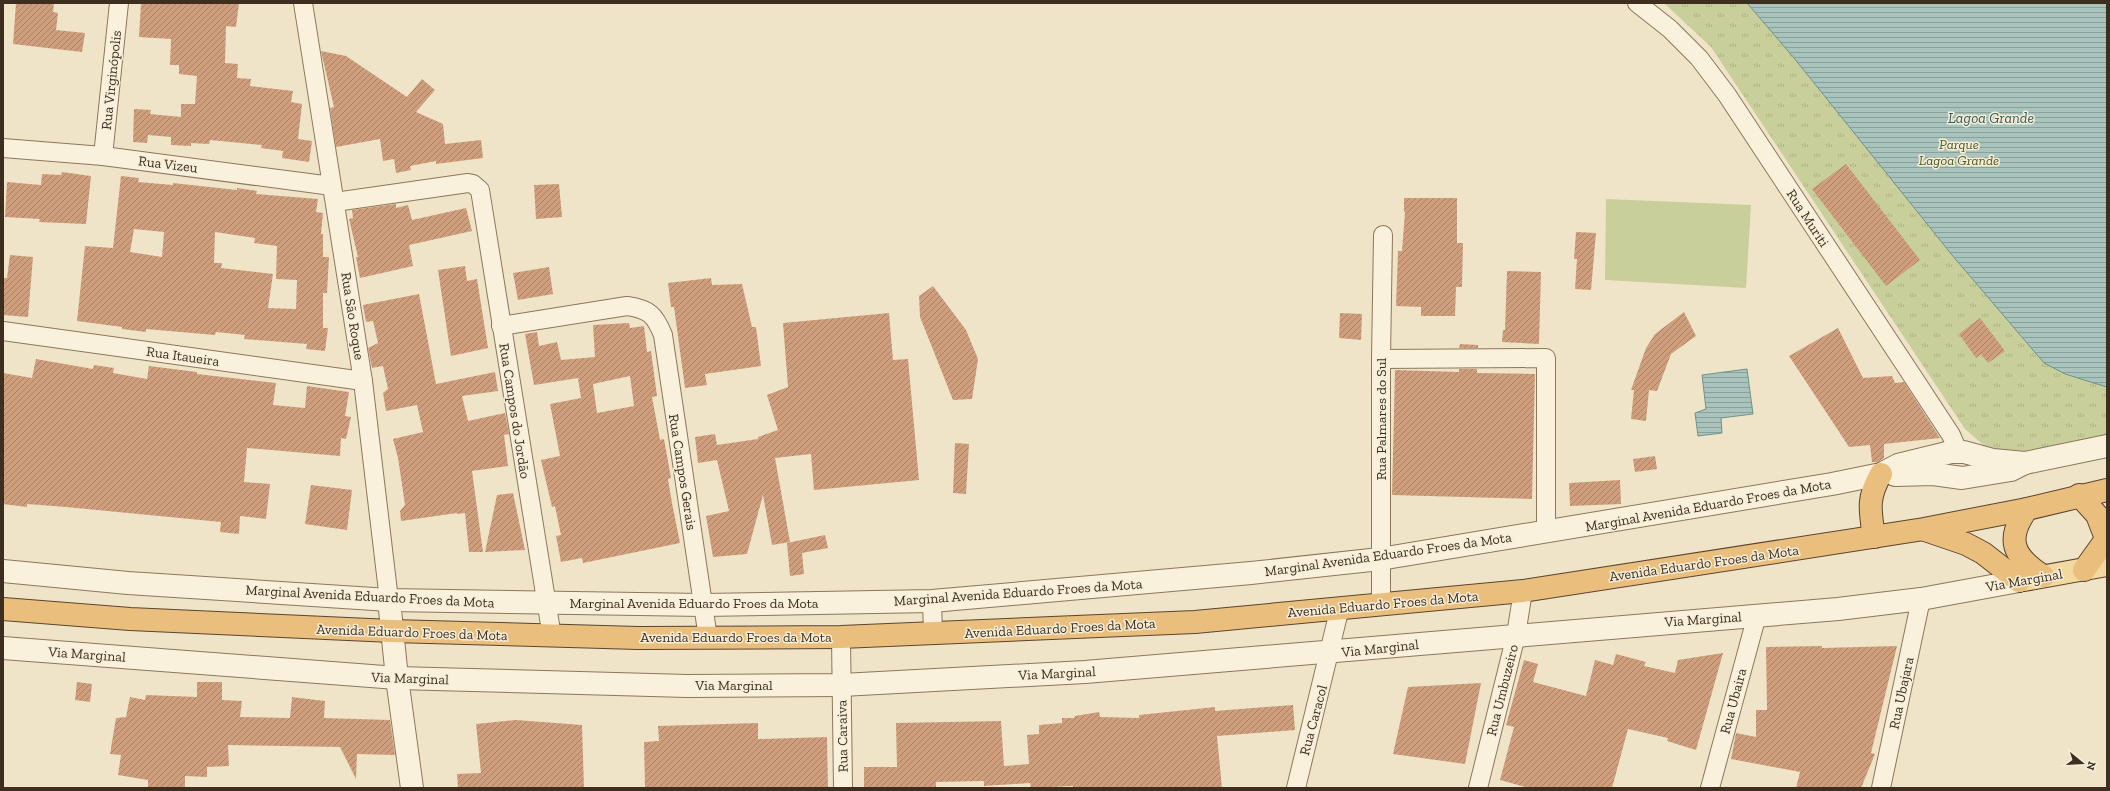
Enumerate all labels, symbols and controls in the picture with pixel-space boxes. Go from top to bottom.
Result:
street label: Rua Virginópolis [98,29,125,131]
water label: Lagoa Grande [1948,109,2034,127]
park label: Parque Lagoa Grande [1919,136,1999,169]
street label: Rua Vizeu [137,152,199,177]
street label: Rua Muriti [1783,186,1833,250]
street label: Rua São Roque [337,271,368,362]
street label: Rua Campos do Jordão [495,342,534,480]
street label: Rua Itaueira [145,343,221,370]
street label: Rua Palmares do Sul [1373,357,1390,480]
street label: Rua Campos Gerais [665,413,700,531]
street label: Marginal Avenida Eduardo Froes da Mota [1584,475,1832,535]
street label: Marginal Avenida Eduardo Froes da Mota [1264,529,1513,580]
street label: Avenida Eduardo Froes da Mota [1608,542,1800,585]
street label: Via Marginal [1983,565,2064,596]
street label: Marginal Avenida Eduardo Froes da Mota [893,575,1143,610]
street label: Marginal Avenida Eduardo Froes da Mota [245,581,495,612]
street label: Avenida Eduardo Froes da Mota [1287,588,1479,621]
street label: Marginal Avenida Eduardo Froes da Mota [569,595,819,612]
street label: Via Marginal [1663,608,1743,631]
street label: Avenida Eduardo Froes da Mota [964,615,1156,642]
street label: Avenida Eduardo Froes da Mota [316,621,508,644]
street label: Avenida Eduardo Froes da Mota [640,629,832,646]
street label: Via Marginal [1340,636,1420,661]
street label: Via Marginal [47,643,127,666]
street label: Rua Umbuzeiro [1483,643,1522,738]
street label: Rua Ubajara [1886,655,1918,731]
street label: Via Marginal [1017,663,1096,684]
street label: Rua Ubaira [1717,666,1750,736]
street label: Via Marginal [370,669,449,688]
street label: Via Marginal [694,677,773,694]
street label: Rua Caracol [1296,683,1331,757]
street label: Rua Caraiva [833,699,852,772]
north arrow [2062,743,2102,783]
text: N [2083,760,2099,773]

